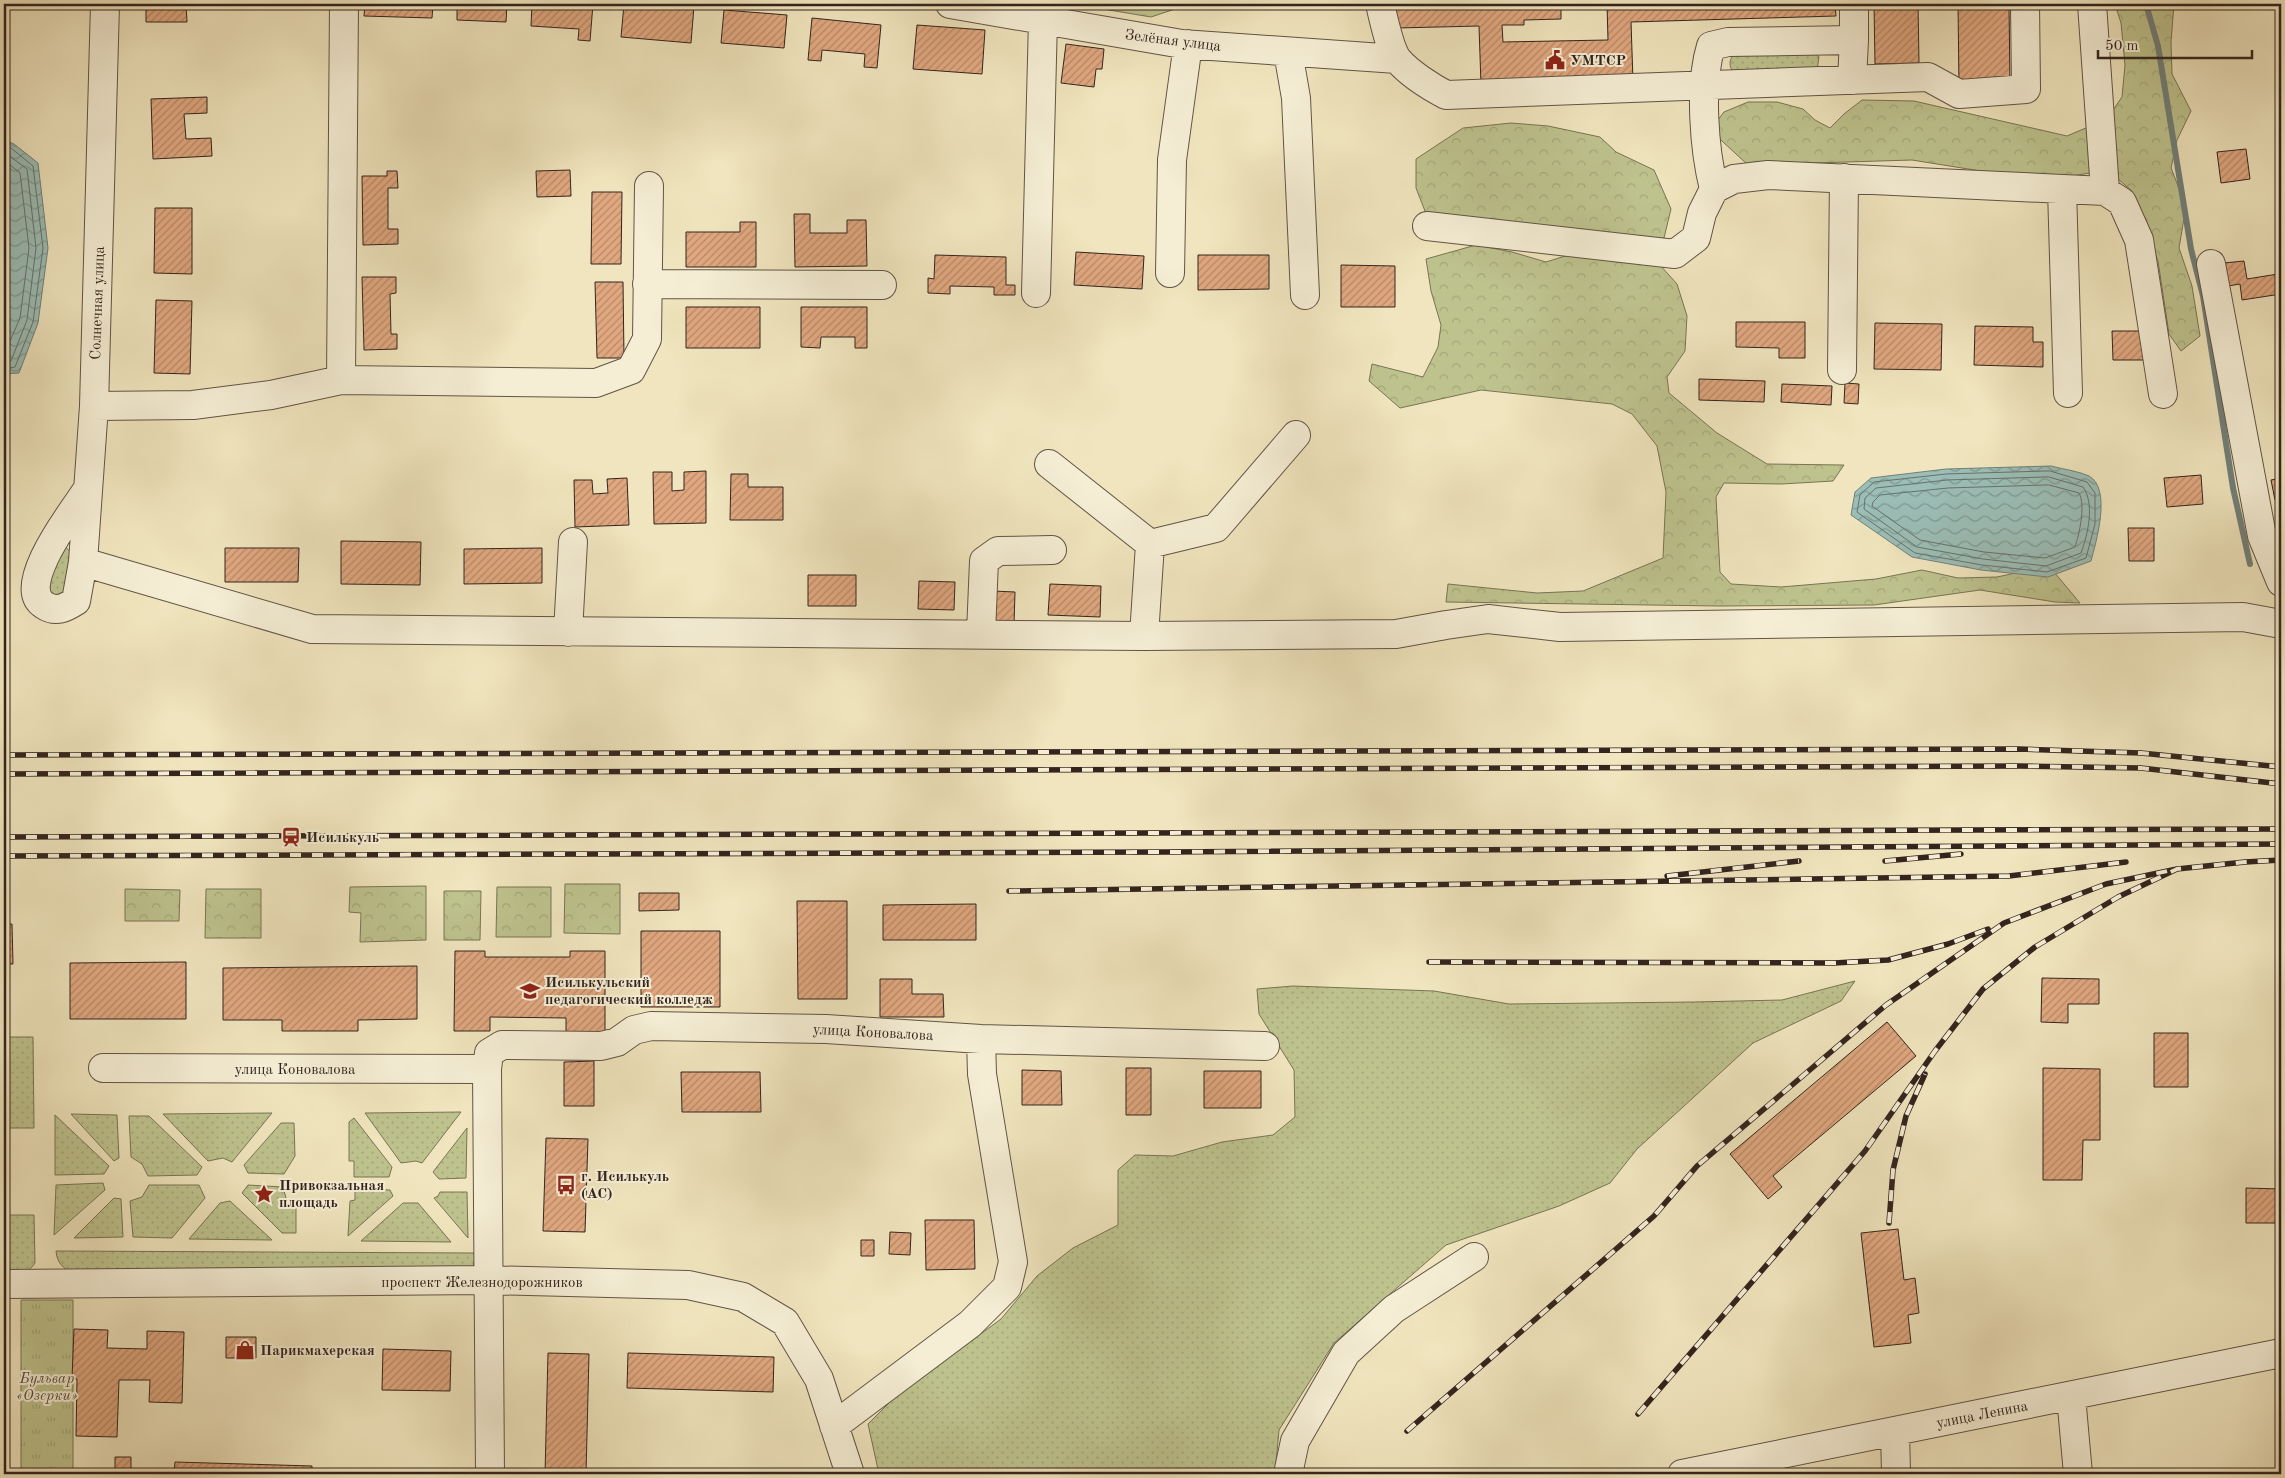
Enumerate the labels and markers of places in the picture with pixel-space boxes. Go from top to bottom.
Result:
public building icon: УМТСР [1544,49,1566,71]
place label: УМТСР [1570,54,1626,69]
station icon: Исилькуль [280,826,302,848]
place label: Исилькуль [306,831,379,846]
place label: Исилькульский педагогический колледж [545,976,713,1008]
school or university icon: Исилькульский педагогический колледж [519,980,541,1002]
place label: г. Исилькуль (АС) [581,1170,669,1202]
bus stop icon: г. Исилькуль (АС) [555,1174,577,1196]
place label: Привокзальная площадь [279,1179,384,1211]
place icon: Привокзальная площадь [253,1183,275,1205]
shop icon: Парикмахерская [234,1339,256,1361]
place label: Парикмахерская [260,1344,375,1359]

